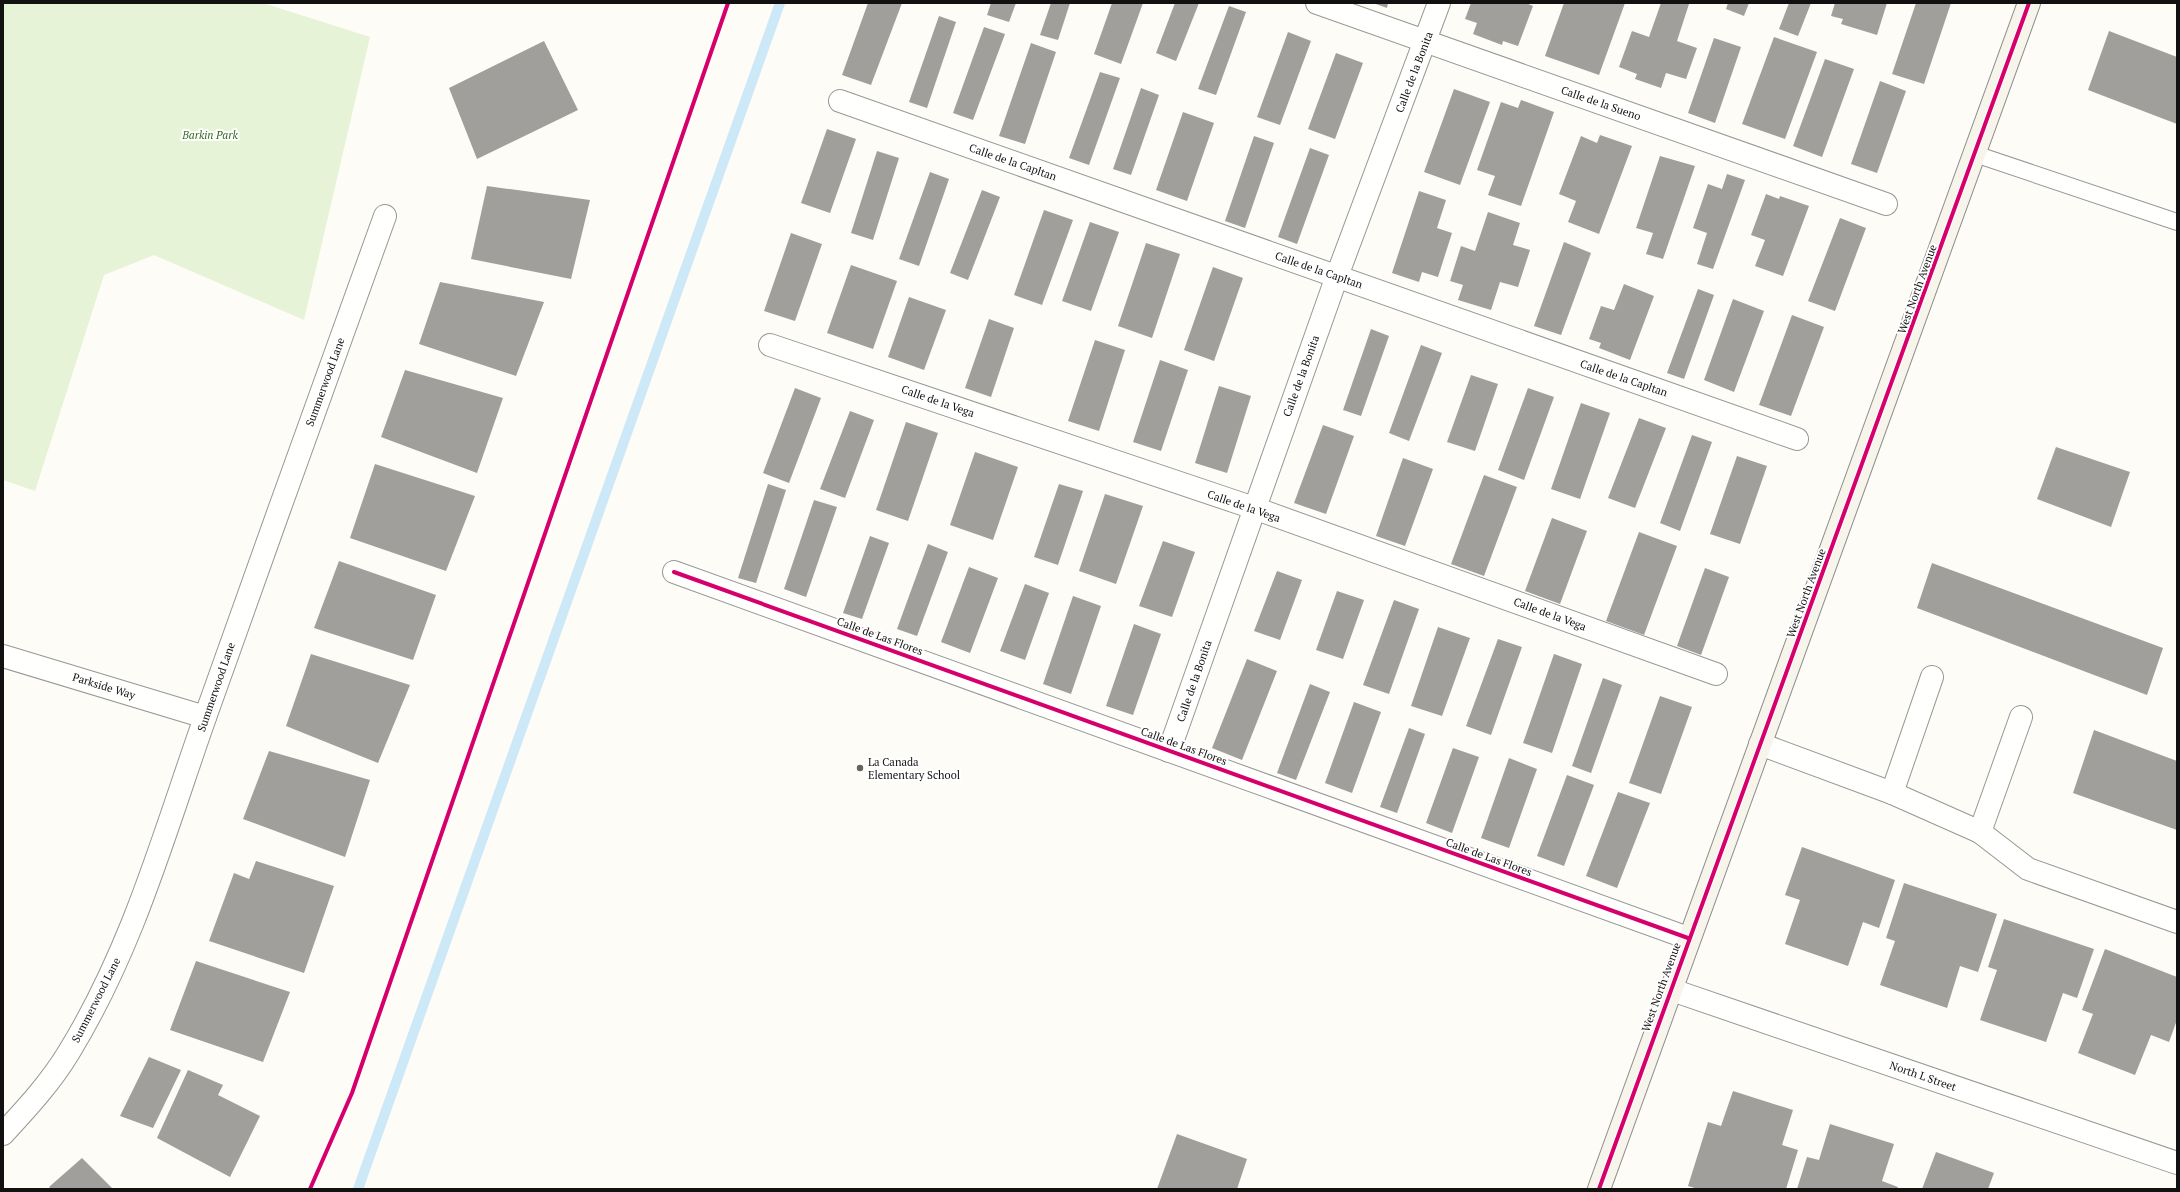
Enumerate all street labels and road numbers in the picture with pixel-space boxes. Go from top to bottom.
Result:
street label: Calle de la Bonita [1392,29,1436,114]
street label: Calle de la Sueno [1559,83,1643,123]
street label: Calle de la Capltan [967,140,1059,184]
street label: West North Avenue [1894,242,1940,336]
street label: Calle de la Capltan [1273,248,1365,292]
street label: Calle de la Bonita [1280,333,1322,419]
street label: Summerwood Lane [302,335,348,428]
street label: Calle de la Capltan [1578,356,1670,400]
street label: Calle de la Vega [900,382,977,420]
street label: Calle de la Vega [1206,487,1283,525]
street label: West North Avenue [1783,546,1829,640]
street label: Calle de la Vega [1512,594,1589,634]
street label: Calle de Las Flores [835,614,925,658]
street label: Calle de la Bonita [1173,638,1215,724]
street label: Summerwood Lane [194,640,238,734]
street label: Parkside Way [71,670,138,702]
street label: Calle de Las Flores [1139,724,1229,768]
street label: Calle de Las Flores [1444,835,1534,879]
street label: West North Avenue [1638,940,1684,1034]
street label: Summerwood Lane [69,955,124,1045]
street label: North L Street [1888,1058,1958,1094]

